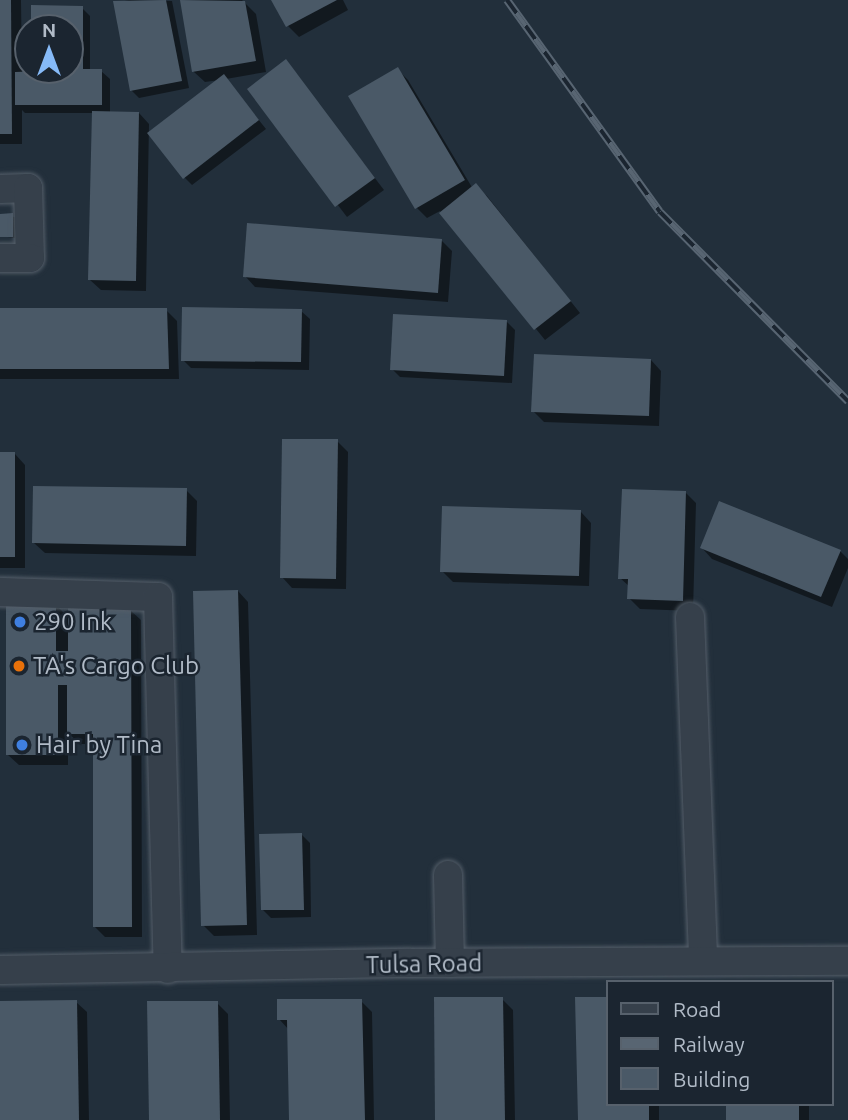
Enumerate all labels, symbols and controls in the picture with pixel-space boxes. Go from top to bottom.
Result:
north arrow [14,14,84,84]
text: N [42,19,56,41]
place label: 290 Ink [34,608,112,636]
marker: 290 Ink [12,614,28,630]
place label: TA's Cargo Club [33,652,199,680]
marker: TA's Cargo Club [11,658,27,674]
place label: Hair by Tina [36,731,162,759]
marker: Hair by Tina [14,737,30,753]
street label: Tulsa Road [366,949,482,979]
legend [606,980,834,1106]
text: Road [673,997,721,1021]
text: Railway [673,1032,745,1056]
text: Building [673,1067,750,1091]

